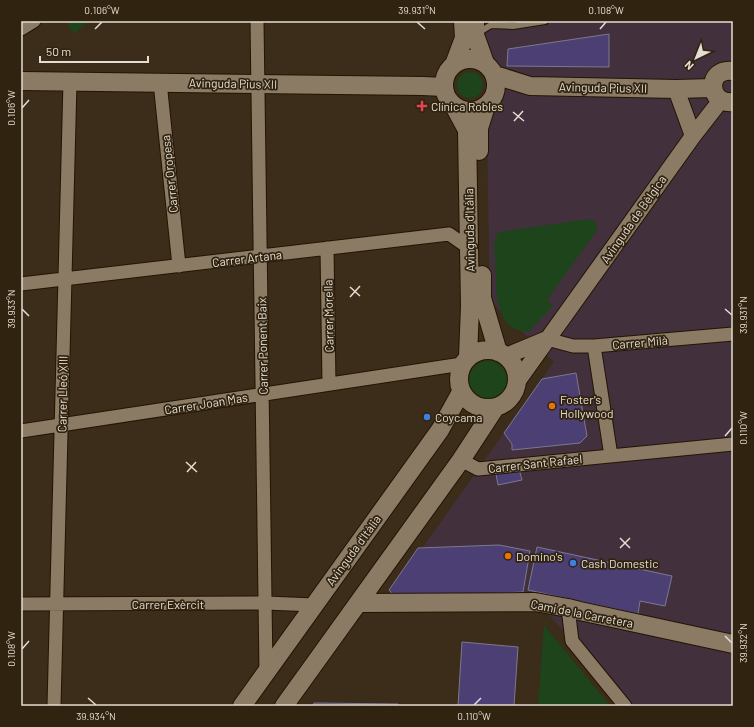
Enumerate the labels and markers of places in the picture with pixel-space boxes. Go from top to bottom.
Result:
place label: Clínica Robles [431,99,503,113]
marker: Clínica Robles [416,100,428,112]
place label: Foster's Hollywood [560,392,614,420]
marker: Foster's Hollywood [547,401,557,411]
place label: Coycama [435,410,482,424]
marker: Coycama [422,412,432,422]
place label: Domino's [516,549,563,563]
marker: Domino's [503,551,513,561]
place label: Cash Domestic [581,556,659,570]
marker: Cash Domestic [568,558,578,568]

